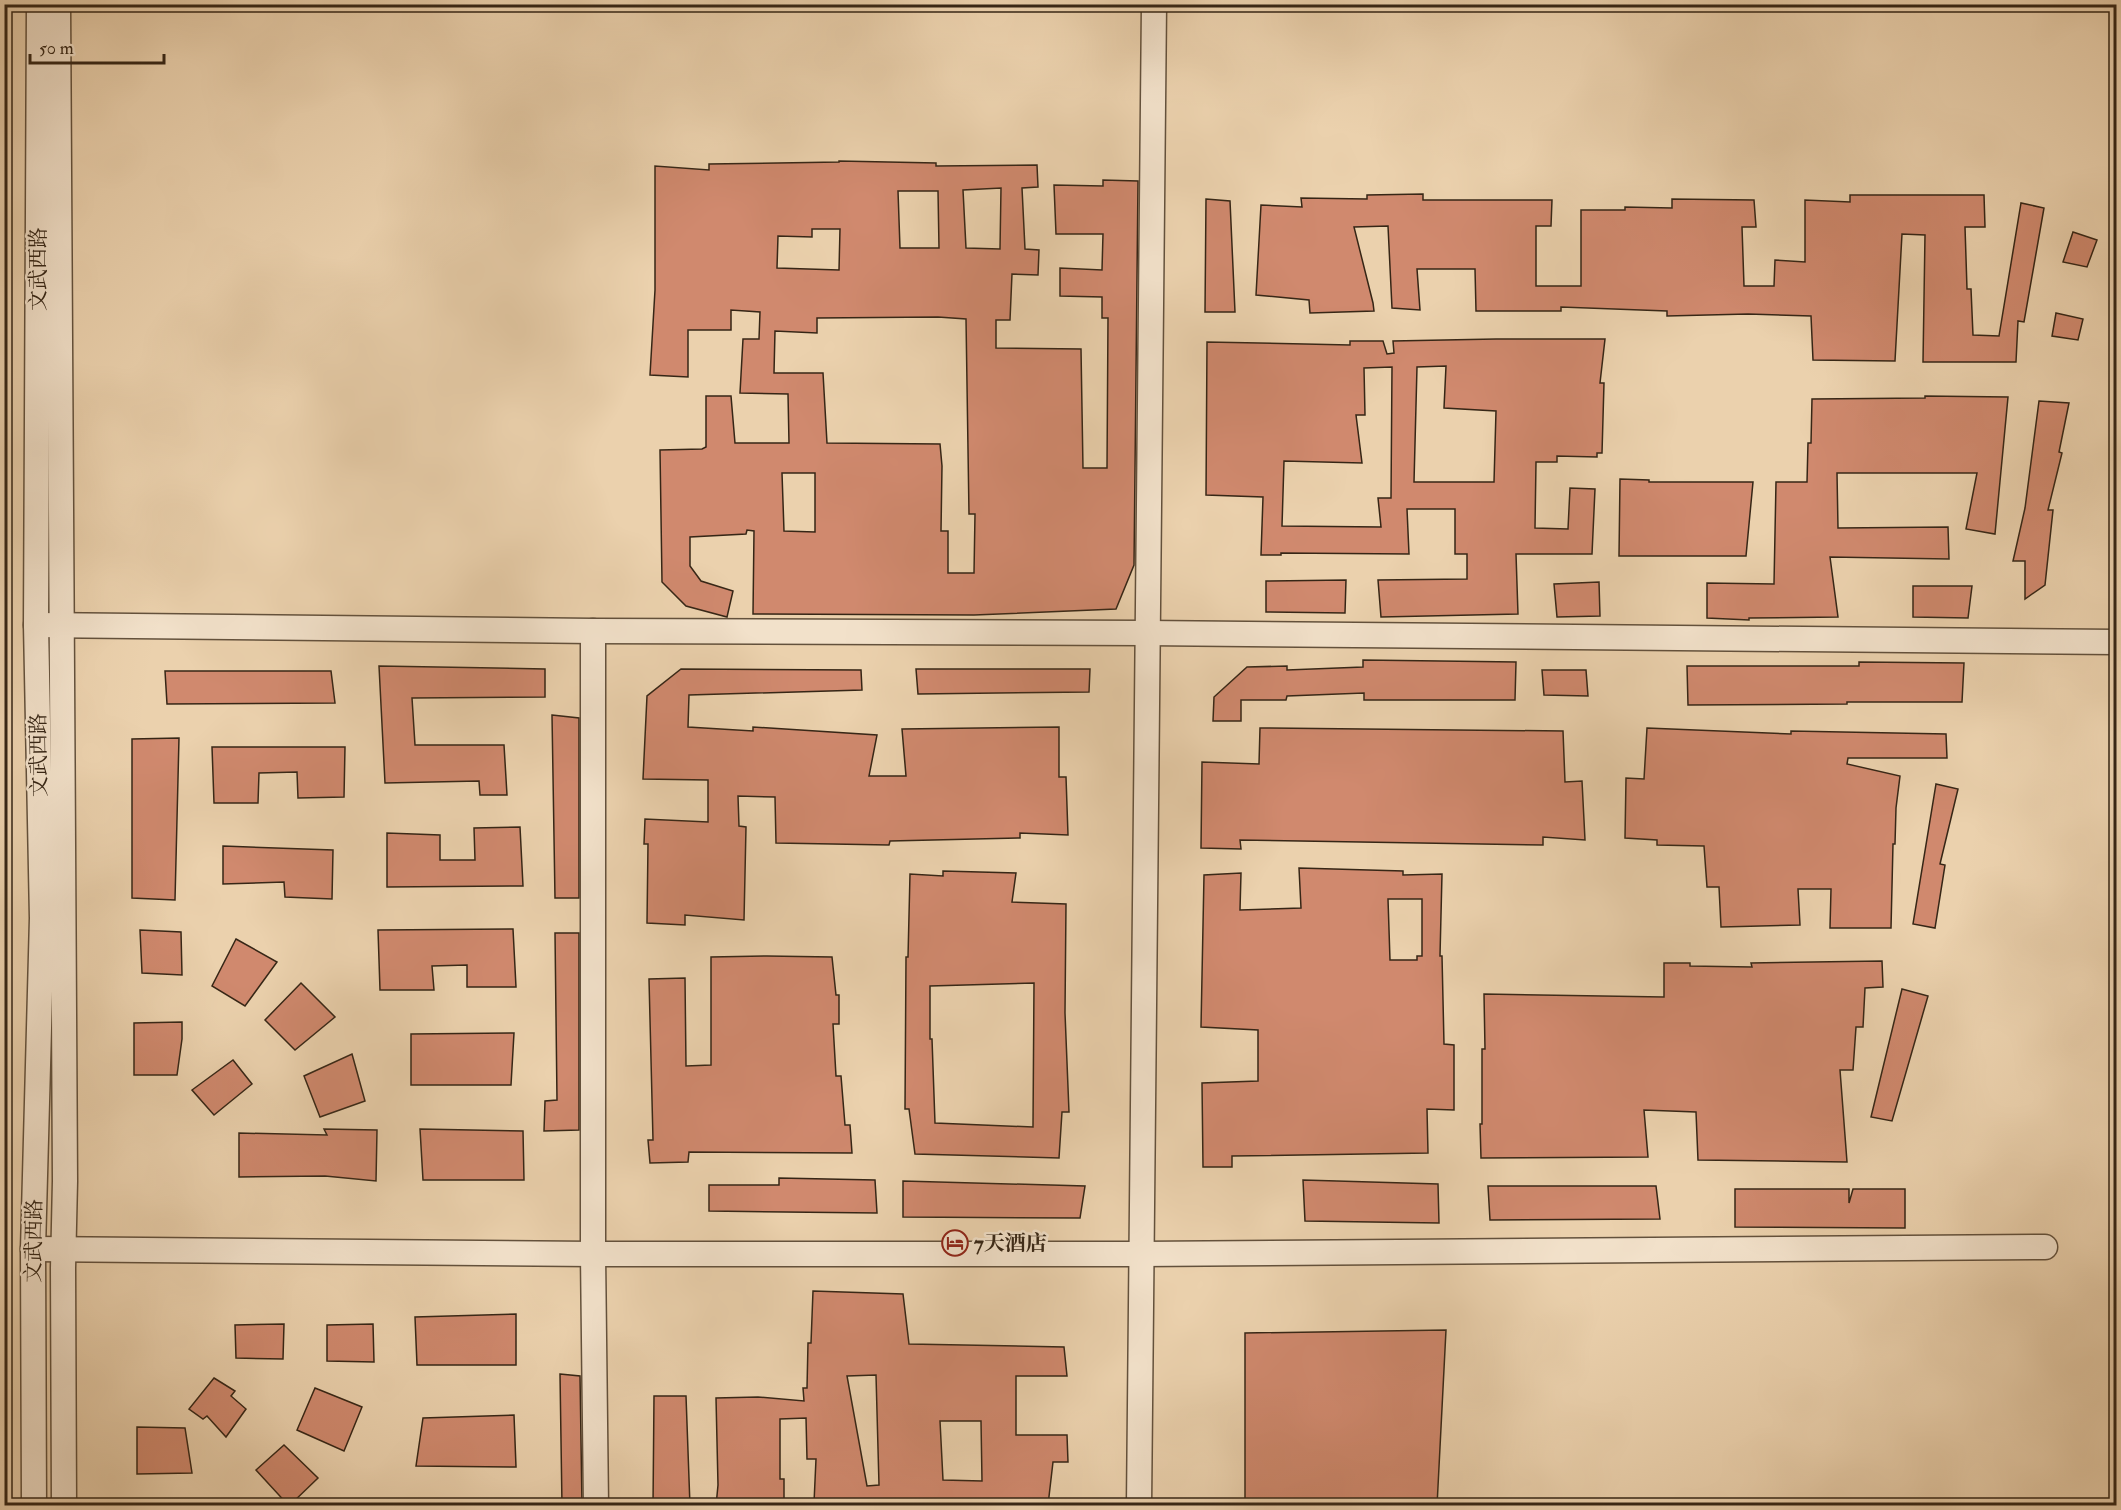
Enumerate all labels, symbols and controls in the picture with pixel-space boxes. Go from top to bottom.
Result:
scale bar [30,27,164,65]
text: 50 m [39,37,74,60]
street label: 文武西路 [25,227,52,311]
street label: 文武西路 [25,713,53,797]
street label: 文武西路 [20,1199,48,1283]
hotel icon: 7天酒店 [940,1228,970,1258]
place label: 7天酒店 [974,1230,1047,1257]

